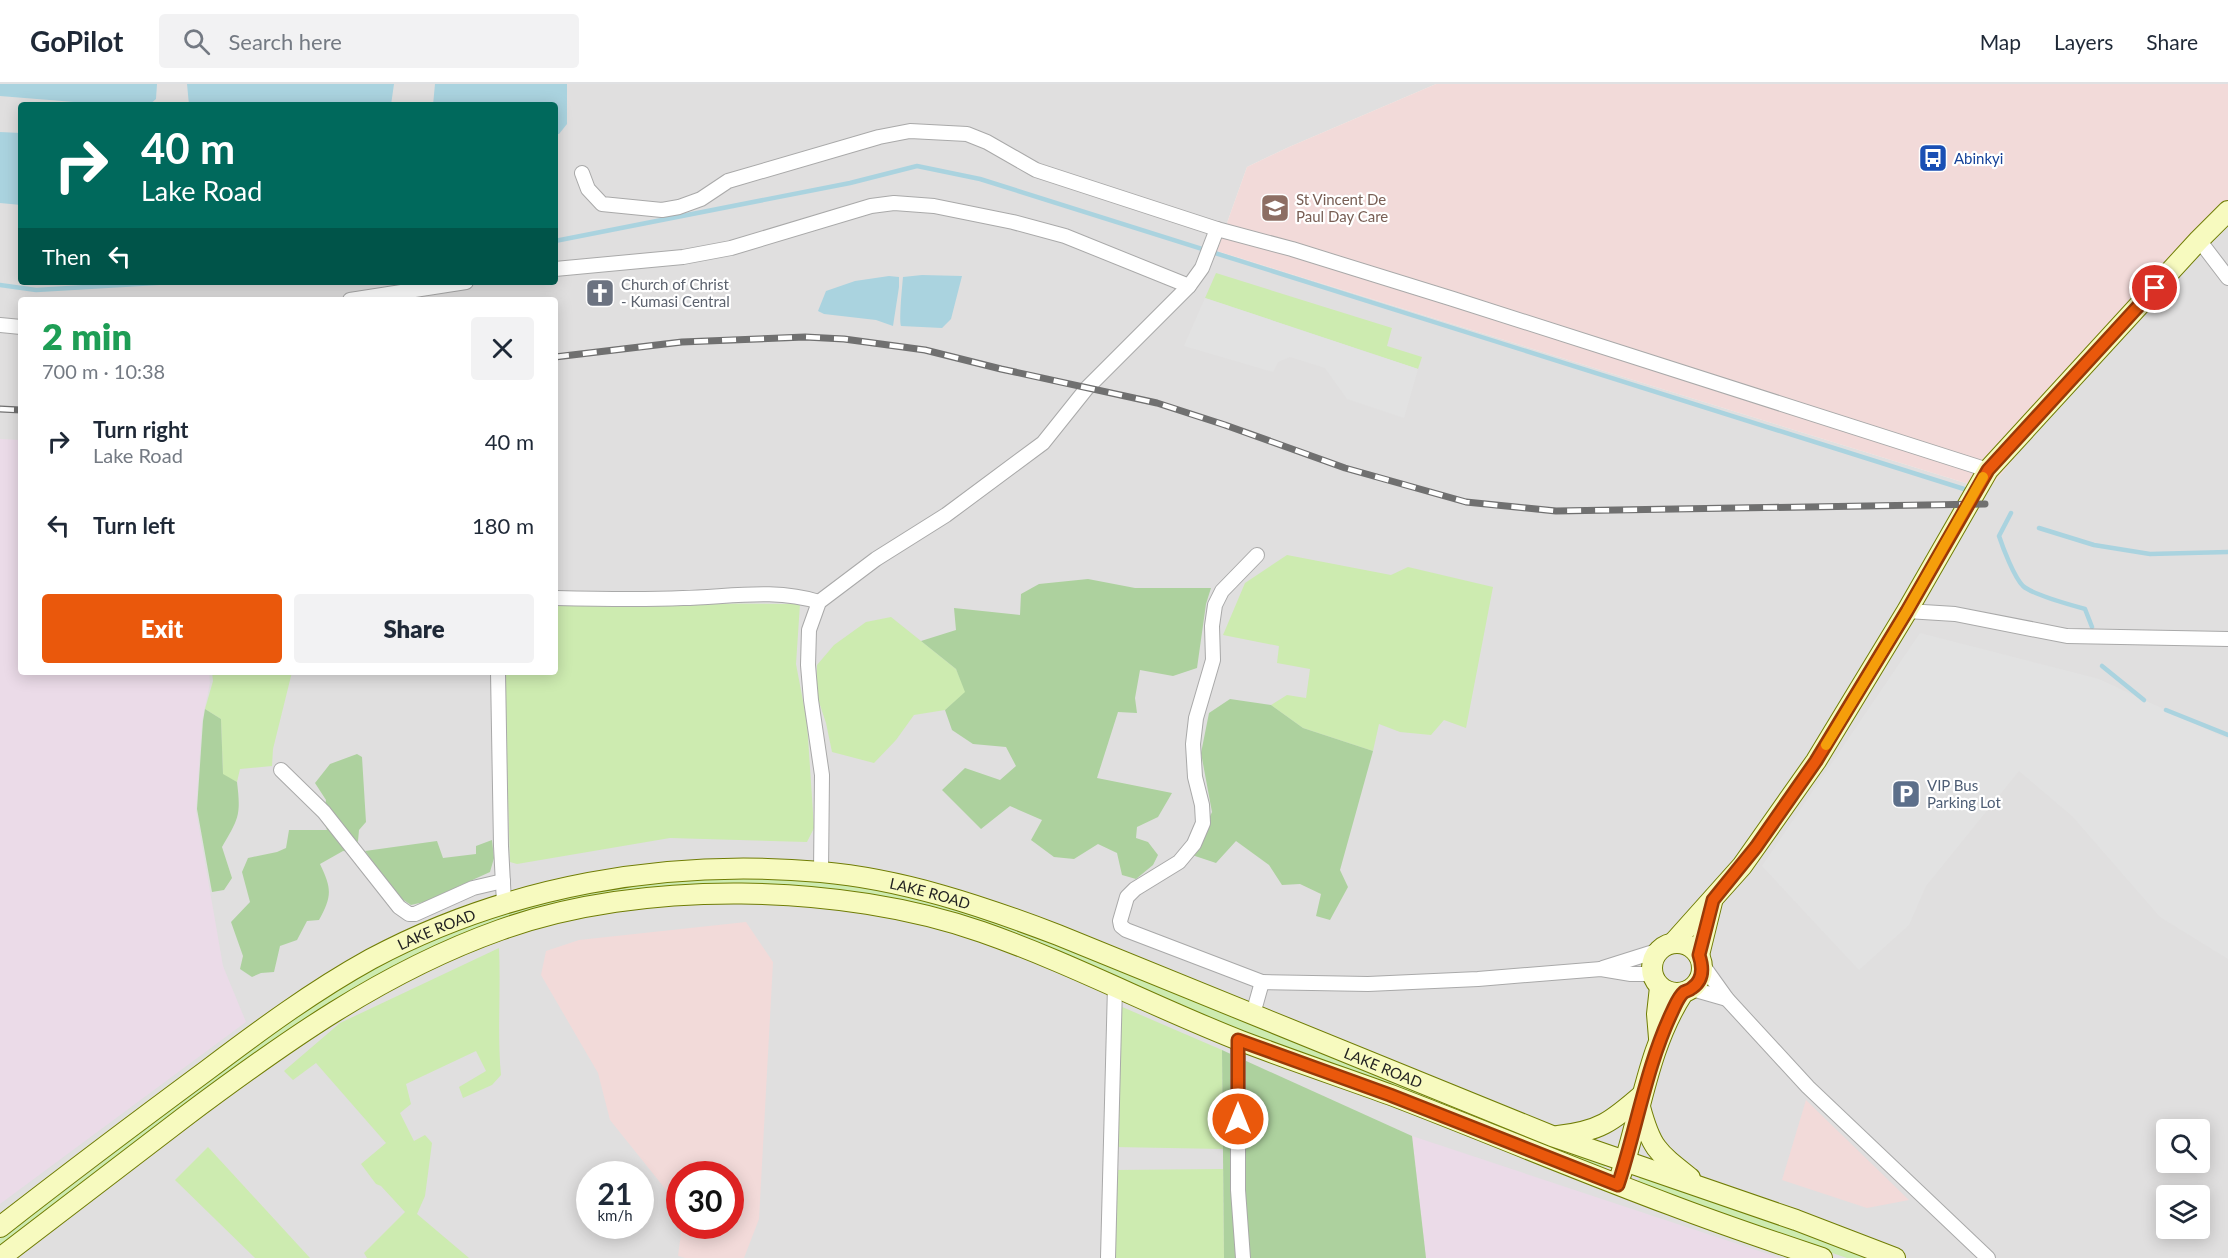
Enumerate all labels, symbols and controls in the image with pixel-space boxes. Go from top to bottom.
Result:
search box [159,14,579,68]
text: GoPilot [30,24,123,58]
icon: search [180,25,213,58]
text: Search here [228,28,342,55]
text: Map [1980,29,2021,54]
text: Layers [2054,29,2113,54]
text: Share [2146,29,2198,54]
text: 40 m [141,123,235,173]
icon: right [42,126,120,204]
bus stop icon: Abinkyi [1917,142,1949,174]
place label: Abinkyi [1954,149,2003,167]
text: Lake Road [141,174,262,207]
place label: St Vincent De Paul Day Care [1296,190,1388,225]
school or university icon: St Vincent De Paul Day Care [1259,192,1291,224]
icon: left [103,240,136,273]
text: Then [42,243,91,270]
pin [2129,262,2180,313]
icon: arrive [2138,271,2171,304]
place label: Church of Christ - Kumasi Central [621,275,730,310]
church icon: Church of Christ - Kumasi Central [584,277,616,309]
text: 2 min [42,314,132,358]
button: close [471,317,534,380]
text: 700 m · 10:38 [42,359,165,383]
text: Turn right [93,416,188,443]
icon: right [42,425,75,458]
text: 40 m [485,428,534,455]
text: Lake Road [93,443,183,467]
icon: left [42,509,75,542]
text: Turn left [93,512,175,539]
text: 180 m [472,512,534,539]
button: Exit [42,594,282,663]
button: Share [294,594,534,663]
place label: VIP Bus Parking Lot [1927,776,2001,811]
parking icon: VIP Bus Parking Lot [1890,778,1922,810]
street label: LAKE ROAD [888,874,973,912]
street label: LAKE ROAD [394,905,478,953]
street label: LAKE ROAD [1342,1043,1425,1091]
position arrow [1206,1087,1270,1151]
map controls [2156,1119,2210,1239]
button: search [2156,1119,2210,1173]
speed limit sign: 30 [666,1161,744,1239]
text: 21 [598,1175,632,1211]
button: layers [2156,1185,2210,1239]
text: km/h [597,1206,633,1224]

